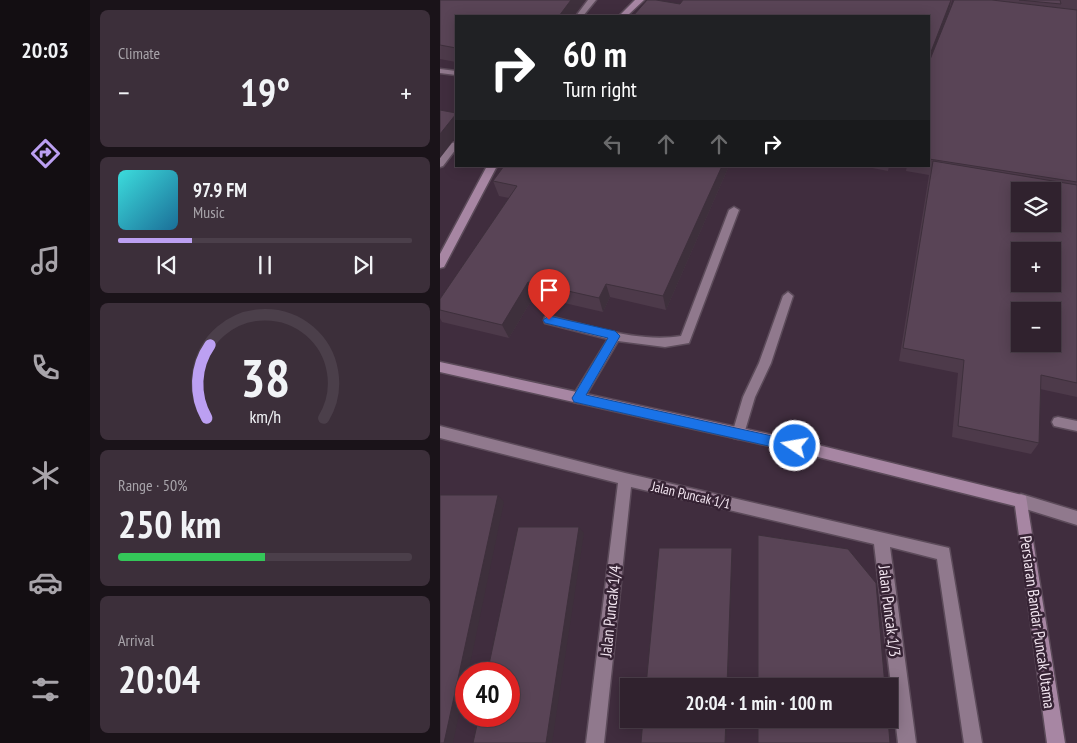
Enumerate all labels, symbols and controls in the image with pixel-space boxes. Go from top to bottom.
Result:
text: 60 m [563,31,627,77]
icon: right [480,35,545,100]
text: 20:03 [21,36,69,64]
text: Climate [118,43,160,63]
text: 19° [240,67,290,116]
text: − [118,74,130,111]
text: + [400,74,412,111]
text: Turn right [563,75,637,103]
icon: left [599,130,627,158]
icon: ahead [652,130,680,158]
icon: ahead [705,130,733,158]
icon: right [758,130,786,158]
icon: directions [28,136,63,171]
text: 97.9 FM [193,178,247,202]
map controls [1011,182,1061,352]
button: layers [1011,182,1061,232]
text: Music [193,202,225,222]
button: + [1011,242,1061,292]
icon: music [28,243,63,278]
icon: previous [153,251,181,279]
icon: pause [251,251,279,279]
icon: next [349,251,377,279]
pin [528,269,570,320]
icon: arrive [535,276,563,304]
button: − [1011,302,1061,352]
text: 38 [240,344,290,411]
icon: phone [28,350,63,385]
text: km/h [249,405,281,428]
position arrow [768,419,820,471]
icon: climate [28,458,63,493]
text: Range · 50% [118,475,187,495]
street label: Jalan Puncak 1/1 [649,477,732,513]
text: 250 km [118,499,221,548]
street label: Persiaran Bandar Puncak Utama [1016,534,1060,710]
street label: Jalan Puncak 1/3 [874,563,906,658]
street label: Jalan Puncak 1/4 [595,564,625,659]
icon: car [28,565,63,600]
text: Arrival [118,630,154,650]
text: 20:04 [118,654,200,703]
speed limit sign: 40 [455,662,520,727]
icon: filters [28,672,63,707]
text: 20:04 · 1 min · 100 m [686,691,832,715]

